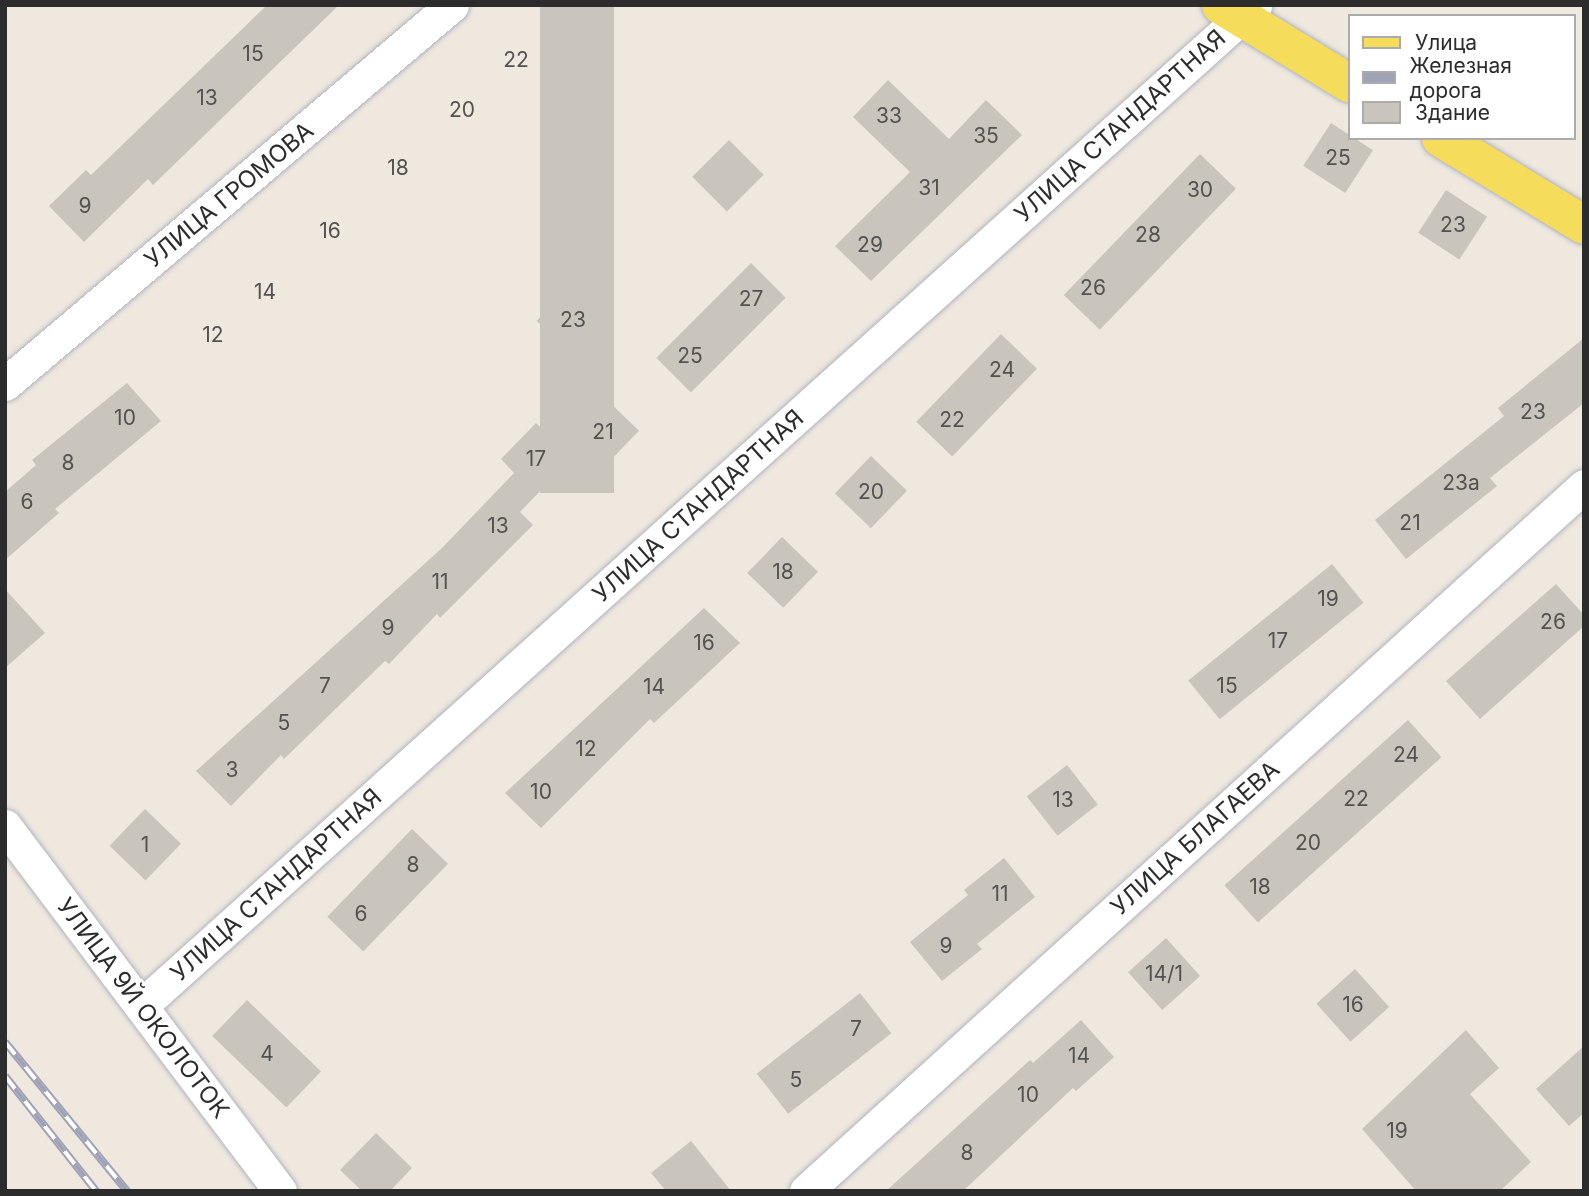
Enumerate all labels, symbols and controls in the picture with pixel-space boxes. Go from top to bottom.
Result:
legend [1348,14,1575,140]
street label: УЛИЦА СТАНДАРТНАЯ [1009,24,1231,228]
text: Улица [1415,30,1477,55]
house number: 15 [242,41,264,67]
house number: 22 [503,47,529,73]
text: Железная дорога [1410,53,1512,103]
house number: 13 [196,85,218,111]
house number: 20 [449,97,475,123]
text: Здание [1415,100,1490,125]
house number: 33 [876,103,902,129]
street label: УЛИЦА ГРОМОВА [139,116,319,274]
house number: 35 [973,123,999,149]
house number: 25 [1325,145,1351,171]
house number: 18 [387,155,409,181]
house number: 31 [918,175,940,201]
house number: 30 [1187,177,1213,203]
house number: 9 [78,193,92,219]
house number: 23 [1440,212,1466,238]
house number: 16 [319,218,341,244]
house number: 28 [1135,222,1161,248]
house number: 29 [857,232,883,258]
house number: 26 [1080,275,1106,301]
house number: 14 [254,279,276,305]
house number: 27 [739,286,763,312]
house number: 23 [560,307,586,333]
house number: 12 [202,322,224,348]
house number: 25 [677,343,703,369]
house number: 24 [989,357,1015,383]
house number: 23 [1520,399,1546,425]
street label: УЛИЦА СТАНДАРТНАЯ [587,404,809,608]
house number: 10 [114,405,136,431]
house number: 22 [939,407,965,433]
house number: 21 [592,419,614,445]
house number: 17 [526,446,546,472]
house number: 8 [62,450,74,476]
house number: 23а [1442,470,1480,496]
house number: 20 [858,479,884,505]
house number: 6 [20,489,34,515]
house number: 21 [1399,510,1421,536]
house number: 13 [487,513,509,539]
house number: 18 [772,559,794,585]
house number: 11 [431,569,449,595]
house number: 19 [1317,586,1339,612]
house number: 26 [1540,609,1566,635]
house number: 9 [381,615,395,641]
house number: 17 [1268,628,1288,654]
house number: 16 [693,630,715,656]
house number: 7 [319,673,331,699]
house number: 15 [1216,673,1238,699]
house number: 14 [643,674,665,700]
house number: 5 [278,710,290,736]
house number: 12 [575,736,597,762]
house number: 24 [1393,742,1419,768]
street label: УЛИЦА БЛАГАЕВА [1105,755,1285,921]
house number: 3 [226,757,238,783]
house number: 10 [530,779,552,805]
street label: УЛИЦА СТАНДАРТНАЯ [165,783,387,987]
house number: 22 [1343,786,1369,812]
house number: 13 [1052,787,1074,813]
house number: 20 [1295,830,1321,856]
house number: 1 [141,832,149,858]
house number: 8 [407,852,419,878]
house number: 18 [1249,874,1271,900]
house number: 11 [991,881,1009,907]
street label: УЛИЦА 9Й ОКОЛОТОК [51,892,235,1124]
house number: 6 [354,901,368,927]
house number: 9 [939,933,953,959]
house number: 14/1 [1145,961,1183,987]
house number: 16 [1342,992,1364,1018]
house number: 7 [850,1016,862,1042]
house number: 4 [260,1041,274,1067]
house number: 14 [1068,1043,1090,1069]
house number: 5 [790,1067,802,1093]
house number: 10 [1017,1082,1039,1108]
house number: 19 [1386,1118,1408,1144]
house number: 8 [961,1140,973,1166]

